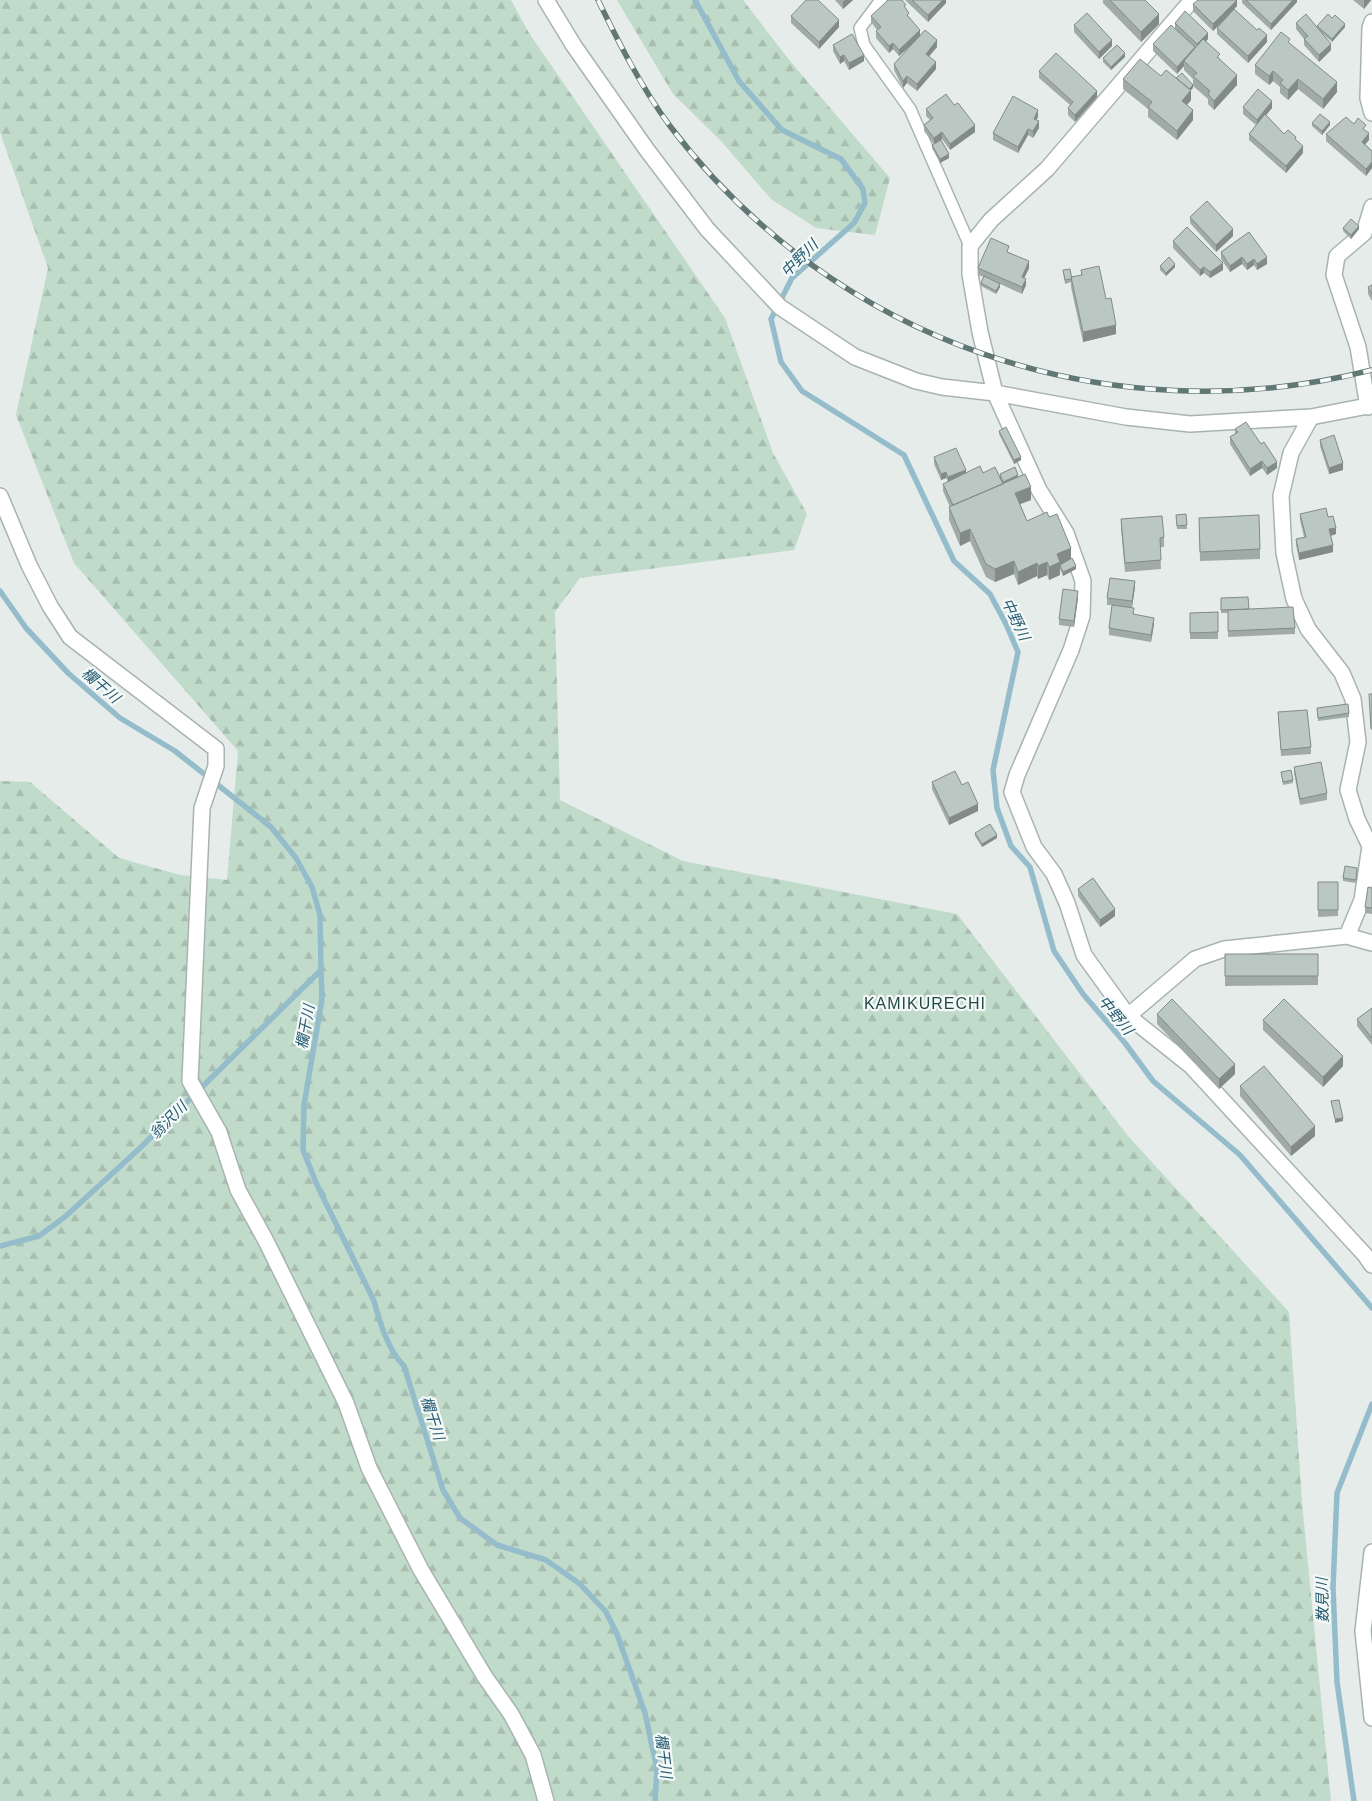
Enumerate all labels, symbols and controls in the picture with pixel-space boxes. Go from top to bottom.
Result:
water label: 中野川 [777,235,822,280]
water label: 中野川 [998,595,1034,645]
water label: 欄干川 [78,664,125,707]
water label: 中野川 [1095,992,1138,1039]
district label: KAMIKURECHI [864,995,986,1012]
water label: 欄干川 [293,1001,318,1051]
water label: 翁沢川 [146,1097,191,1142]
water label: 欄干川 [418,1394,449,1444]
water label: 数見川 [1313,1575,1331,1623]
water label: 欄干川 [653,1733,675,1781]

